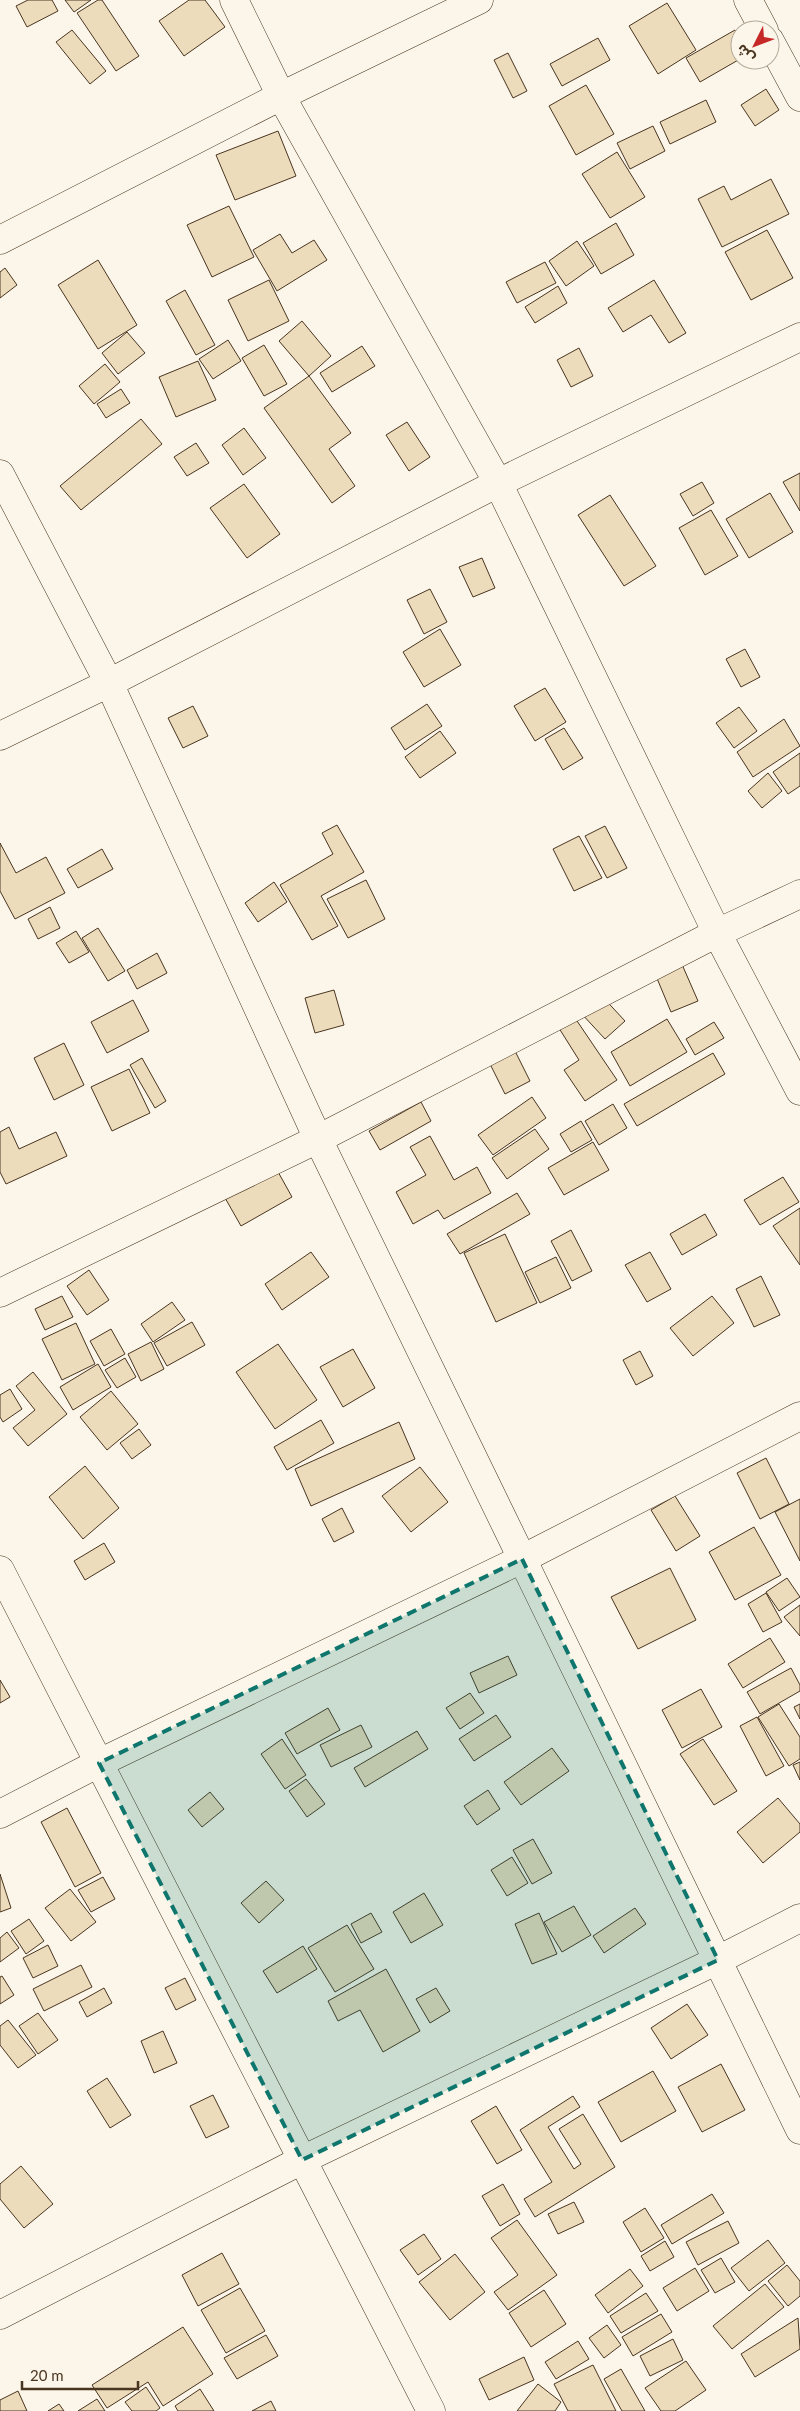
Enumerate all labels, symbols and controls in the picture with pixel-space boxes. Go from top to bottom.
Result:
north arrow [730,20,780,70]
text: ش [732,41,758,67]
scale bar [22,2358,139,2390]
text: 20 m [30,2366,64,2384]

